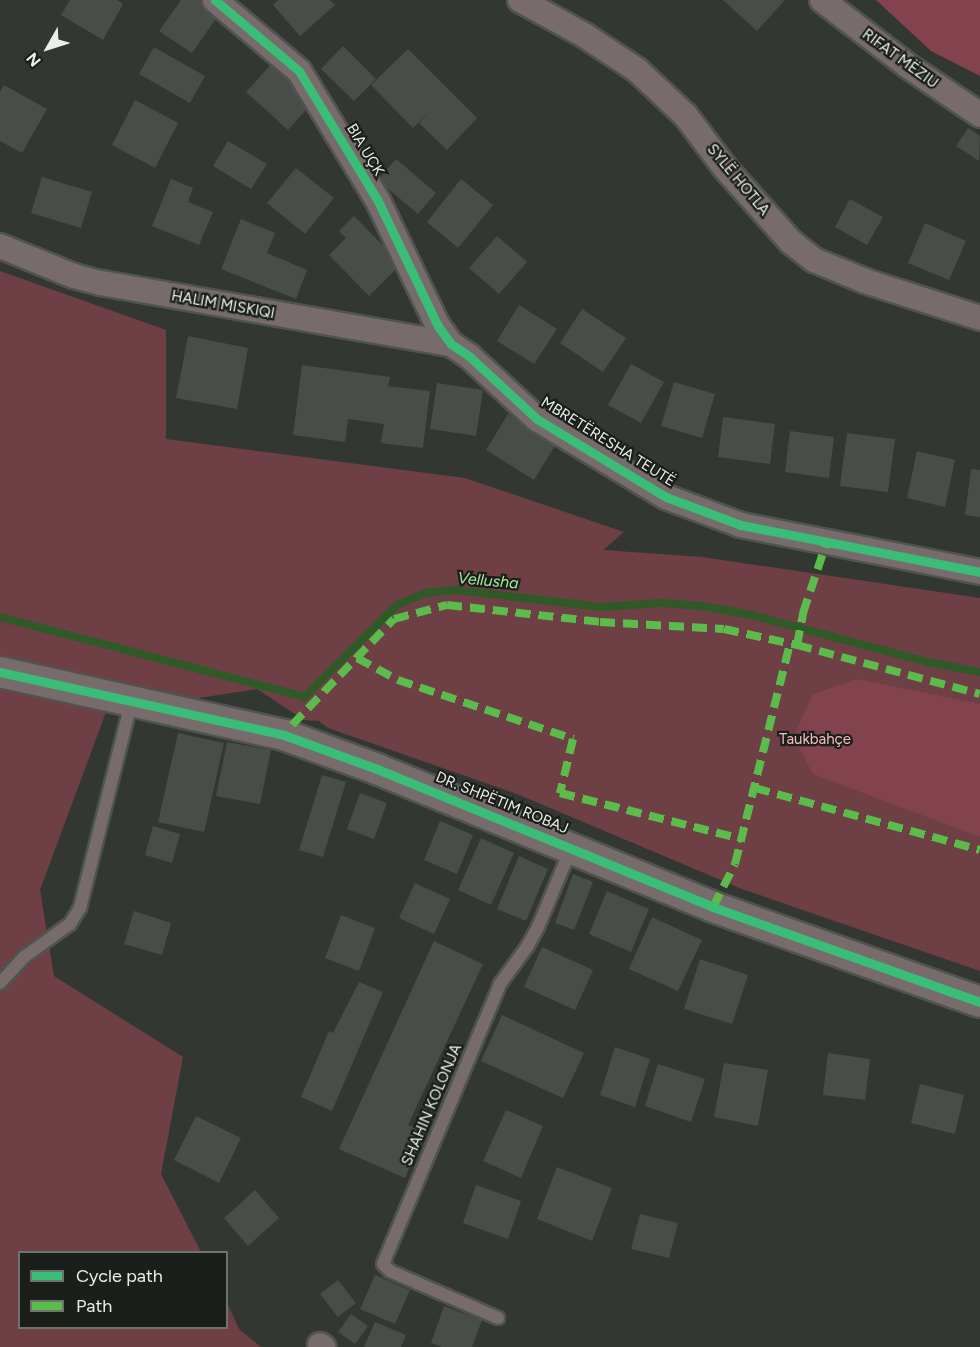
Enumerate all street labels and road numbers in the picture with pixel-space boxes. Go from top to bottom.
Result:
street label: RIFAT MËZIU [859,25,941,93]
street label: BIA UÇK [342,121,388,179]
street label: SYLË HOTLA [703,141,773,219]
street label: HALIM MISKIQI [170,287,276,323]
street label: MBRETËRESHA TEUTË [538,393,678,491]
street label: DR. SHPËTIM ROBAJ [433,768,571,838]
street label: SHAHIN KOLONJA [398,1041,466,1169]

